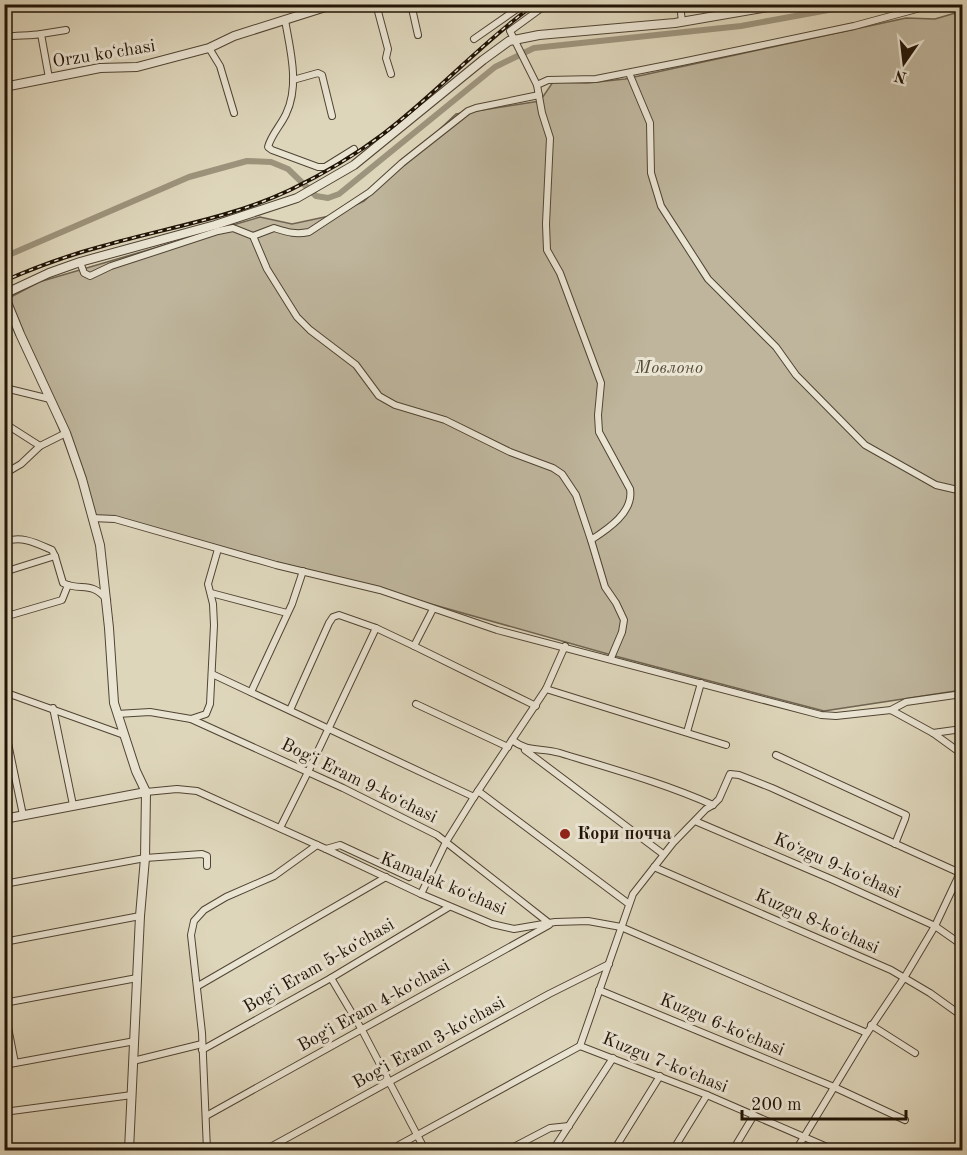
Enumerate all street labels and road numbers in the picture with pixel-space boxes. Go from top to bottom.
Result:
street label: Orzu koʻchasi [51,37,157,71]
street label: Bogʻi Eram 9-koʻchasi [278,735,440,827]
street label: Koʻzgu 9-koʻchasi [771,830,903,902]
street label: Kamalak koʻchasi [377,849,509,919]
street label: Kuzgu 8-koʻchasi [752,887,882,957]
street label: Bogʻi Eram 5-koʻchasi [241,915,398,1016]
street label: Bogʻi Eram 4-koʻchasi [295,957,453,1055]
street label: Kuzgu 6-koʻchasi [657,991,787,1059]
street label: Bogʻi Eram 3-koʻchasi [350,994,508,1092]
street label: Kuzgu 7-koʻchasi [600,1030,730,1096]

